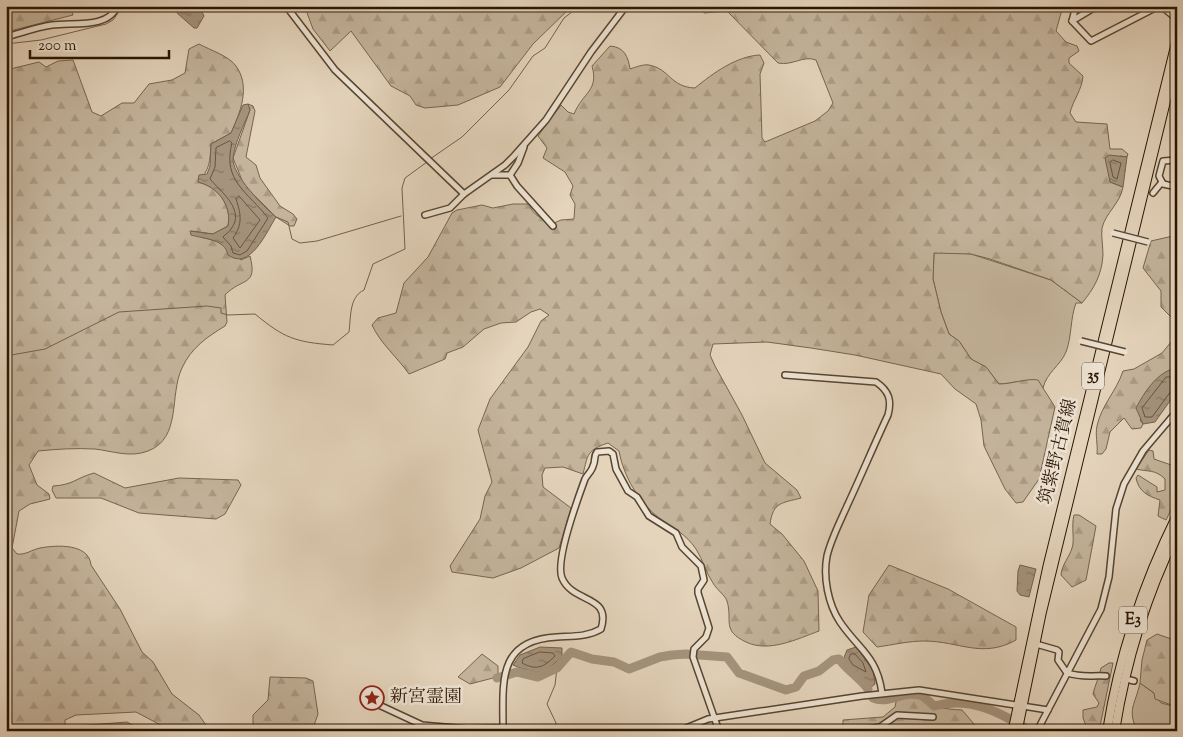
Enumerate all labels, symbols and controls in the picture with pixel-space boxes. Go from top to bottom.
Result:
scale bar [30,28,169,60]
text: 200 m [38,36,77,57]
road number: 35 [1082,362,1104,390]
street label: 筑紫野古賀線 [1033,396,1085,508]
road number: E3 [1119,606,1147,634]
place icon: 新宮霊園 [359,685,385,711]
place label: 新宮霊園 [390,685,462,711]

